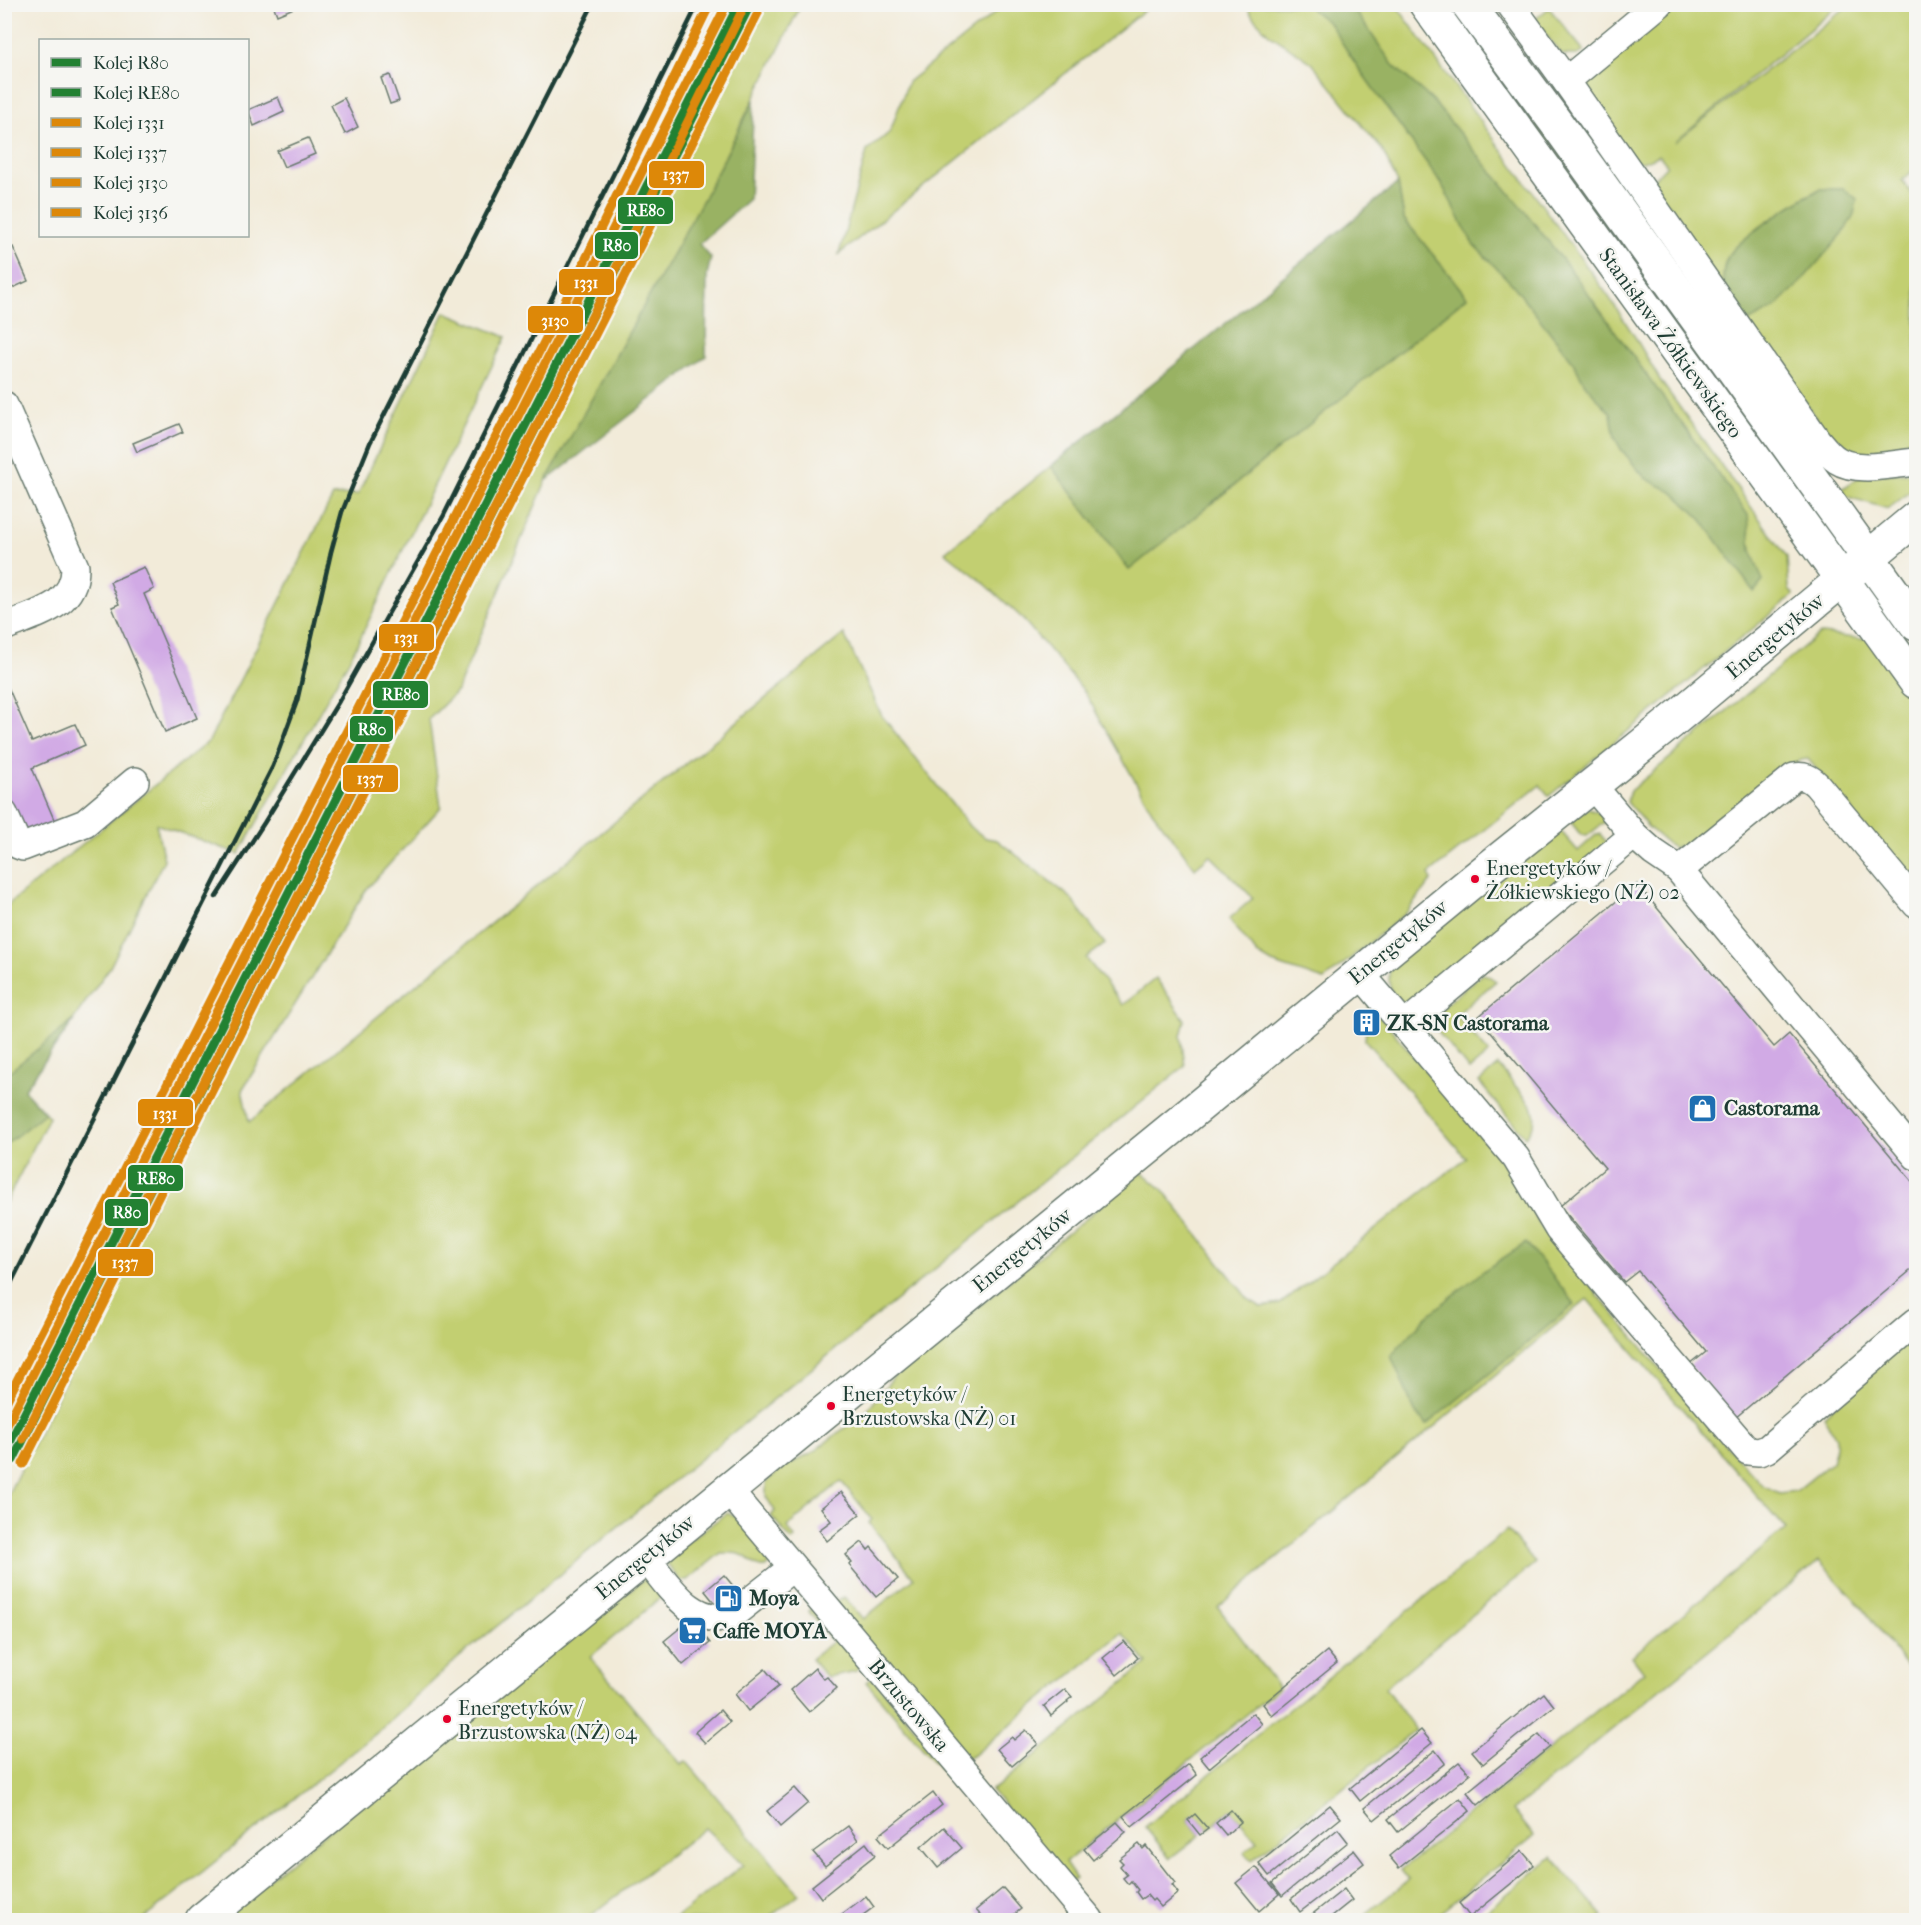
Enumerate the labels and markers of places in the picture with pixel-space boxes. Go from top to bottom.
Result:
place label: Energetyków / Żółkiewskiego (NŻ) 02 [1486,857,1680,904]
marker: Energetyków / Żółkiewskiego (NŻ) 02 [1469,873,1481,885]
building icon: ZK-SN Castorama [1350,1007,1382,1039]
place label: ZK-SN Castorama [1387,1011,1550,1035]
shop icon: Castorama [1687,1092,1719,1124]
place label: Castorama [1724,1096,1821,1120]
place label: Energetyków / Brzustowska (NŻ) 01 [842,1383,1016,1430]
marker: Energetyków / Brzustowska (NŻ) 01 [825,1400,837,1412]
fuel station icon: Moya [712,1582,744,1614]
place label: Moya [748,1586,800,1610]
supermarket icon: Caffe MOYA [676,1615,708,1647]
place label: Caffe MOYA [713,1619,828,1643]
place label: Energetyków / Brzustowska (NŻ) 04 [458,1697,638,1744]
marker: Energetyków / Brzustowska (NŻ) 04 [441,1713,453,1725]

